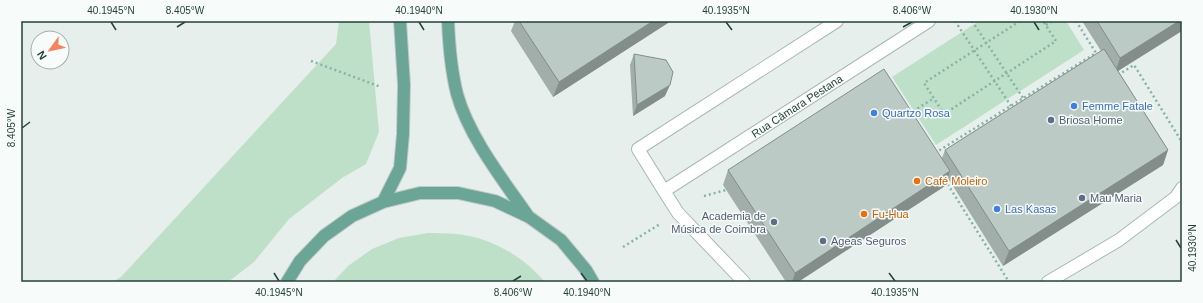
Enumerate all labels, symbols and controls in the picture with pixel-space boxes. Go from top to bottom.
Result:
text: 40.1945°N [87,5,135,16]
text: 8.405°W [166,5,205,16]
text: 40.1940°N [395,5,443,16]
text: 40.1935°N [702,5,750,16]
text: 8.406°W [893,5,932,16]
text: 40.1930°N [1010,5,1058,16]
north arrow [30,30,70,70]
text: N [34,49,49,62]
street label: Rua Câmara Pestana [749,72,845,140]
place label: Femme Fatale [1082,100,1153,112]
marker: Femme Fatale [1069,101,1079,111]
place label: Quartzo Rosa [882,107,951,119]
text: 8.405°W [6,108,17,147]
marker: Quartzo Rosa [869,108,879,118]
place label: Briosa Home [1059,114,1123,126]
marker: Briosa Home [1046,115,1056,125]
place label: Café Moleiro [925,175,987,187]
marker: Café Moleiro [912,176,922,186]
place label: Mau Maria [1090,192,1143,204]
marker: Mau Maria [1077,193,1087,203]
place label: Las Kasas [1005,203,1057,215]
marker: Las Kasas [992,204,1002,214]
place label: Fu-Hua [872,208,910,220]
marker: Fu-Hua [859,209,869,219]
place label: Academia de Música de Coimbra [671,210,767,235]
marker: Academia de Música de Coimbra [769,217,779,227]
text: 40.1930°N [1187,224,1198,272]
place label: Ageas Seguros [831,235,907,247]
marker: Ageas Seguros [818,236,828,246]
text: 40.1945°N [255,287,303,298]
text: 8.406°W [494,287,533,298]
text: 40.1940°N [563,287,611,298]
text: 40.1935°N [871,287,919,298]

